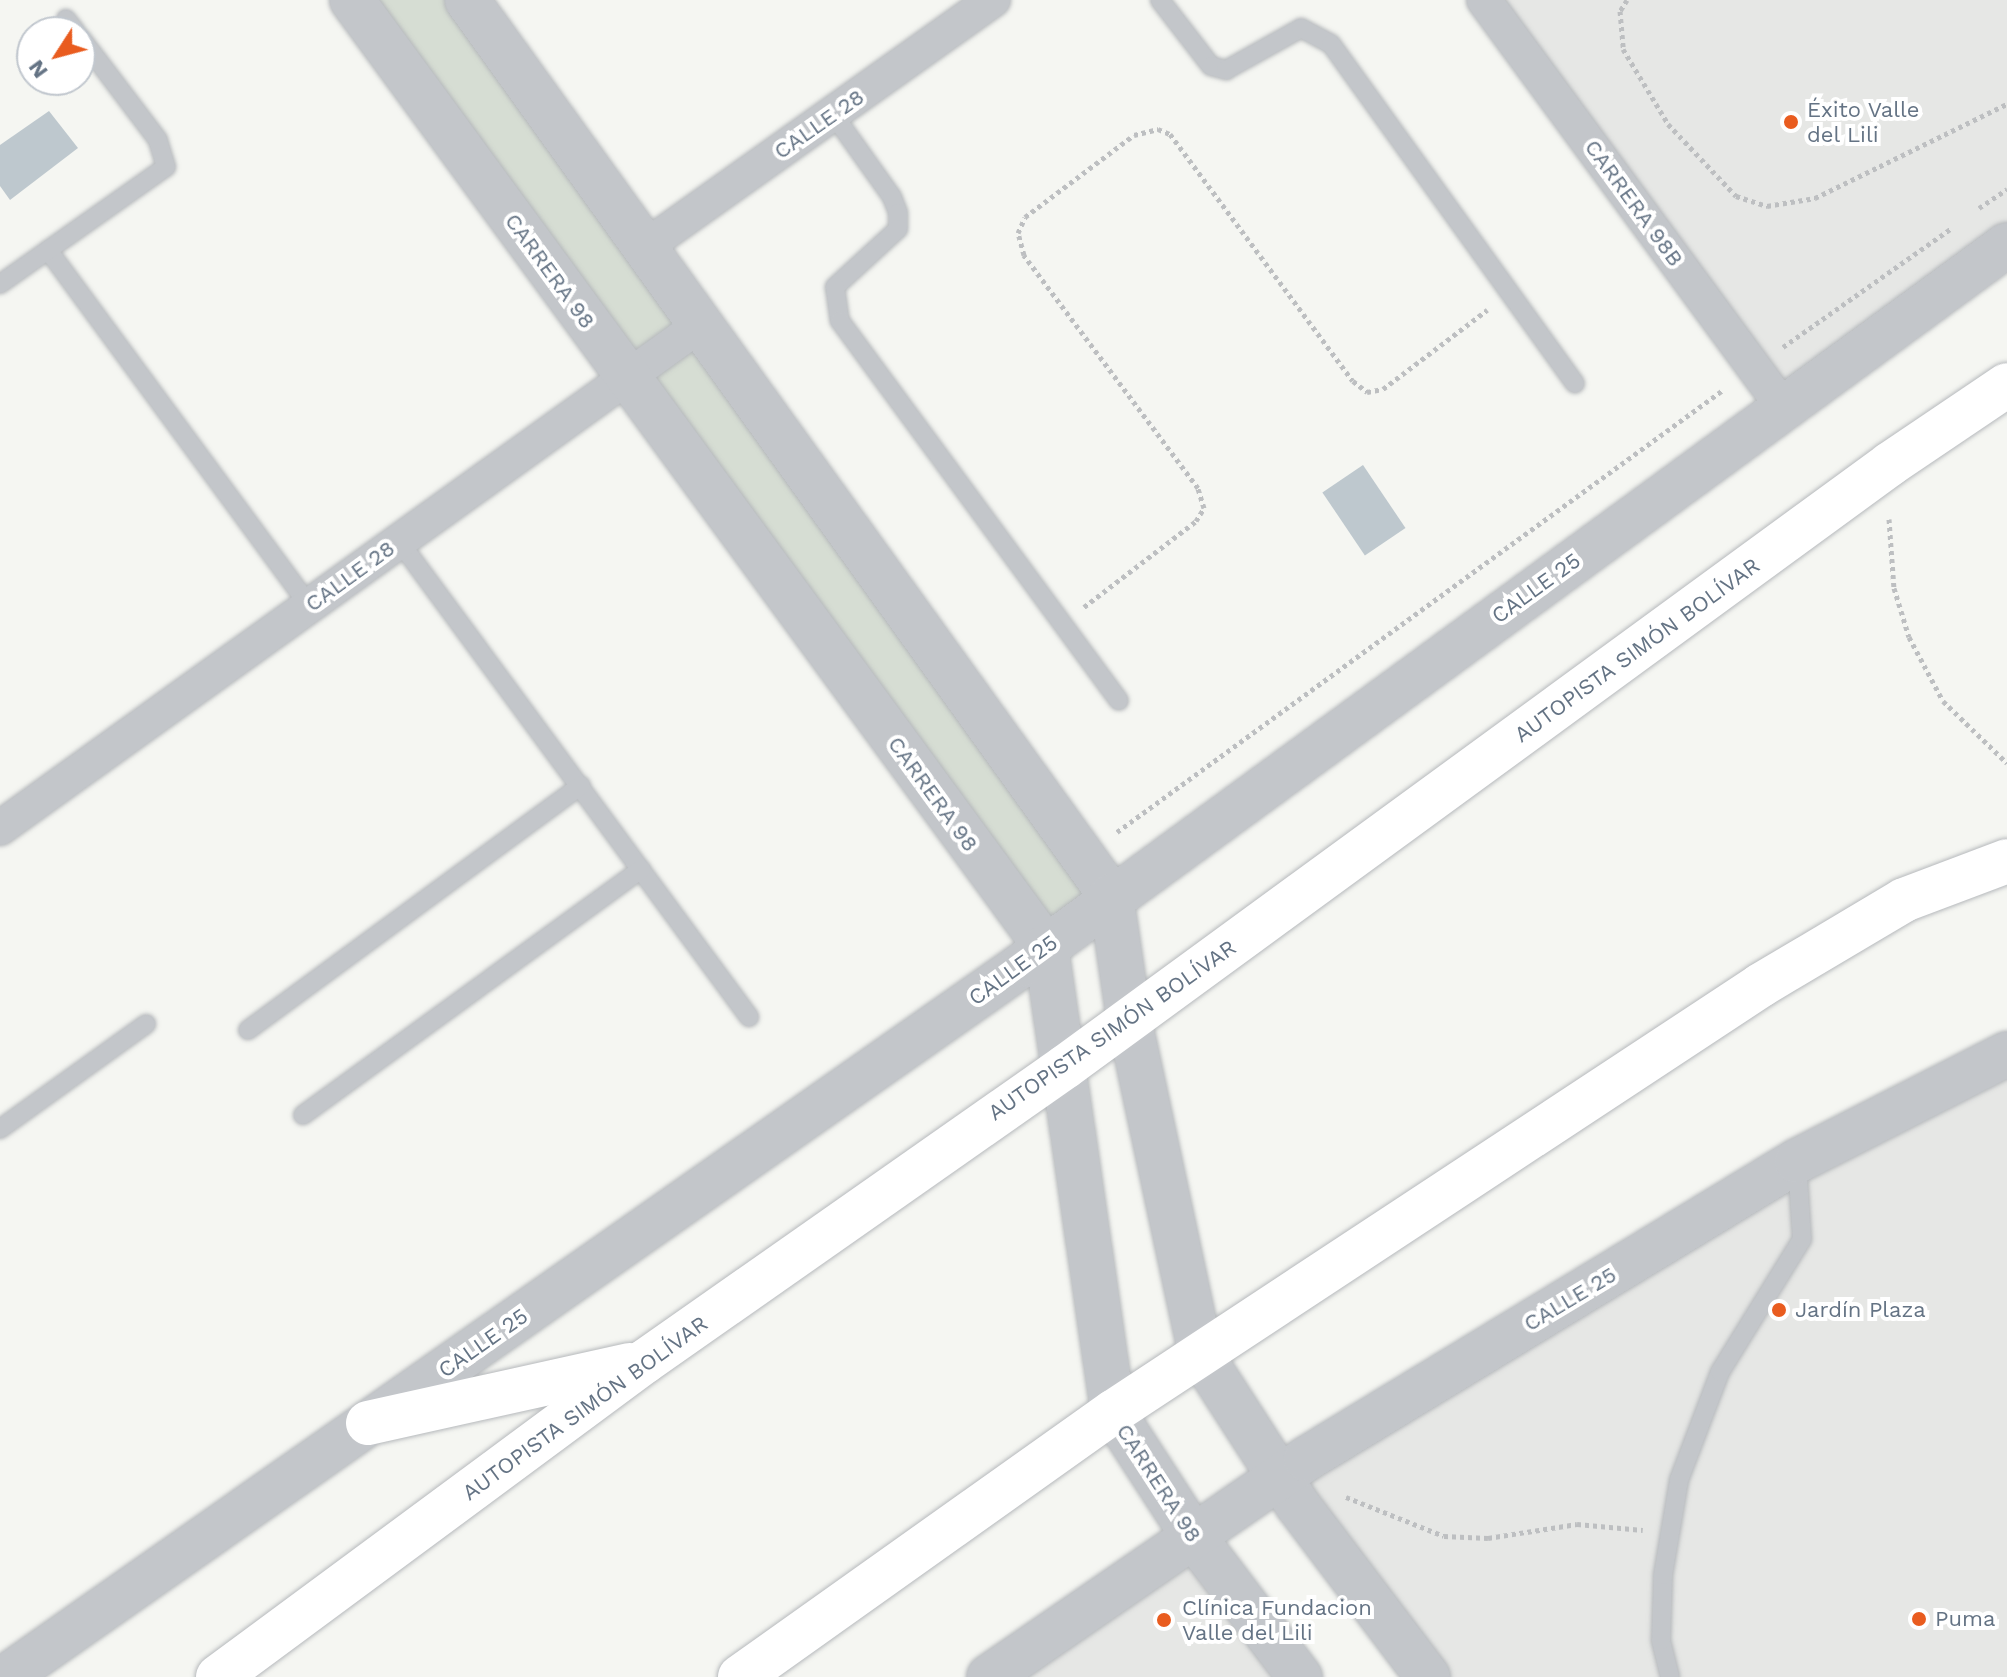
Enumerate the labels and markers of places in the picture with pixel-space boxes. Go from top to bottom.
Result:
place label: Éxito Valle del Lili [1807,96,1920,148]
marker: Éxito Valle del Lili [1782,113,1800,131]
place label: Jardín Plaza [1795,1297,1926,1323]
marker: Jardín Plaza [1770,1301,1788,1319]
place label: Clínica Fundacion Valle del Lili [1182,1594,1372,1646]
place label: Puma [1935,1606,1995,1632]
marker: Clínica Fundacion Valle del Lili [1153,1609,1175,1631]
marker: Puma [1910,1610,1928,1628]

